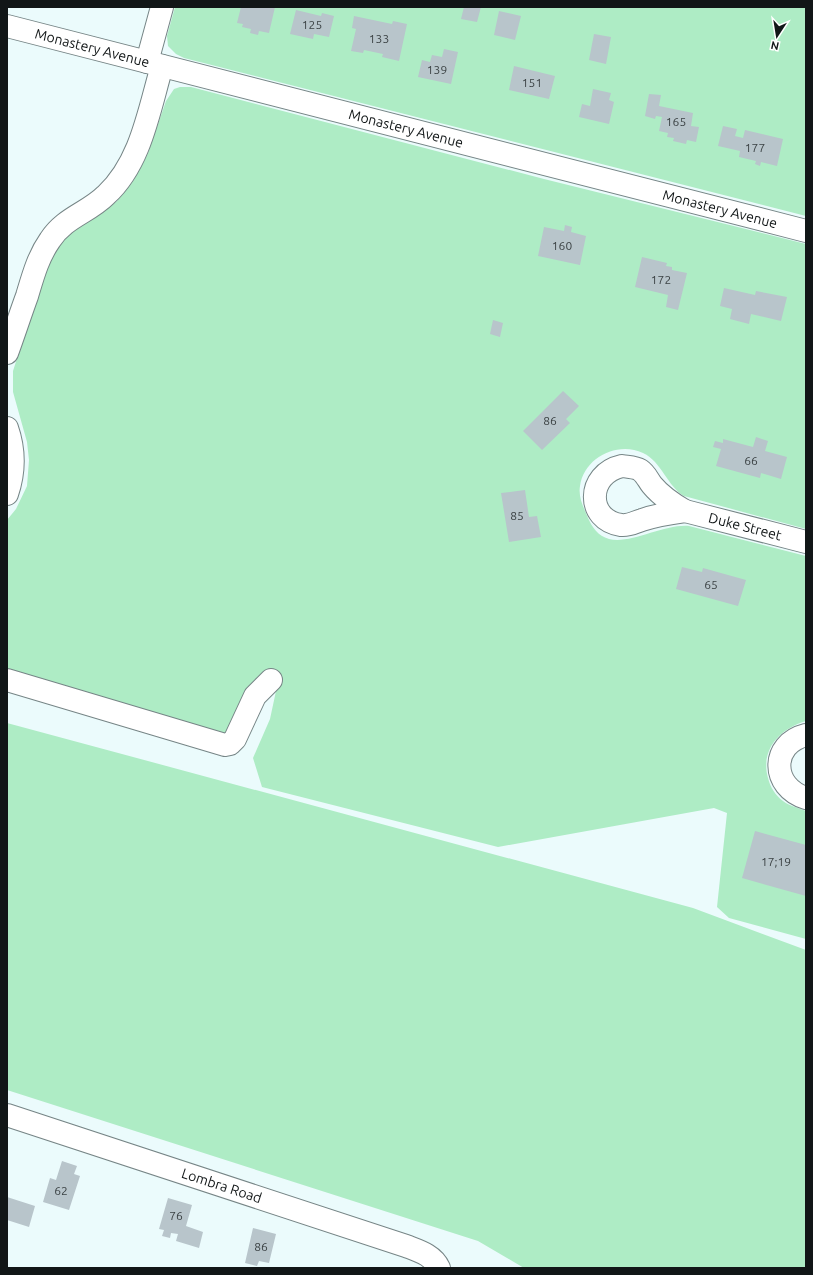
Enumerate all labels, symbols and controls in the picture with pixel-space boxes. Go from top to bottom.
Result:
north arrow [757,16,797,56]
house number: 125 [302,18,322,31]
street label: Monastery Avenue [33,25,151,70]
house number: 133 [369,32,389,45]
text: N [770,39,780,53]
house number: 139 [427,63,447,76]
house number: 151 [522,76,542,89]
street label: Monastery Avenue [347,106,465,151]
house number: 165 [666,115,686,128]
house number: 177 [745,141,765,154]
street label: Monastery Avenue [661,187,779,231]
house number: 160 [552,239,572,252]
house number: 172 [651,273,671,286]
house number: 86 [543,414,557,427]
house number: 66 [744,454,758,467]
house number: 85 [510,509,524,522]
street label: Duke Street [707,509,784,544]
house number: 65 [704,578,718,591]
house number: 17;19 [761,855,791,868]
street label: Lombra Road [179,1165,264,1206]
house number: 62 [54,1184,68,1197]
house number: 76 [169,1209,183,1222]
house number: 86 [254,1240,268,1253]

